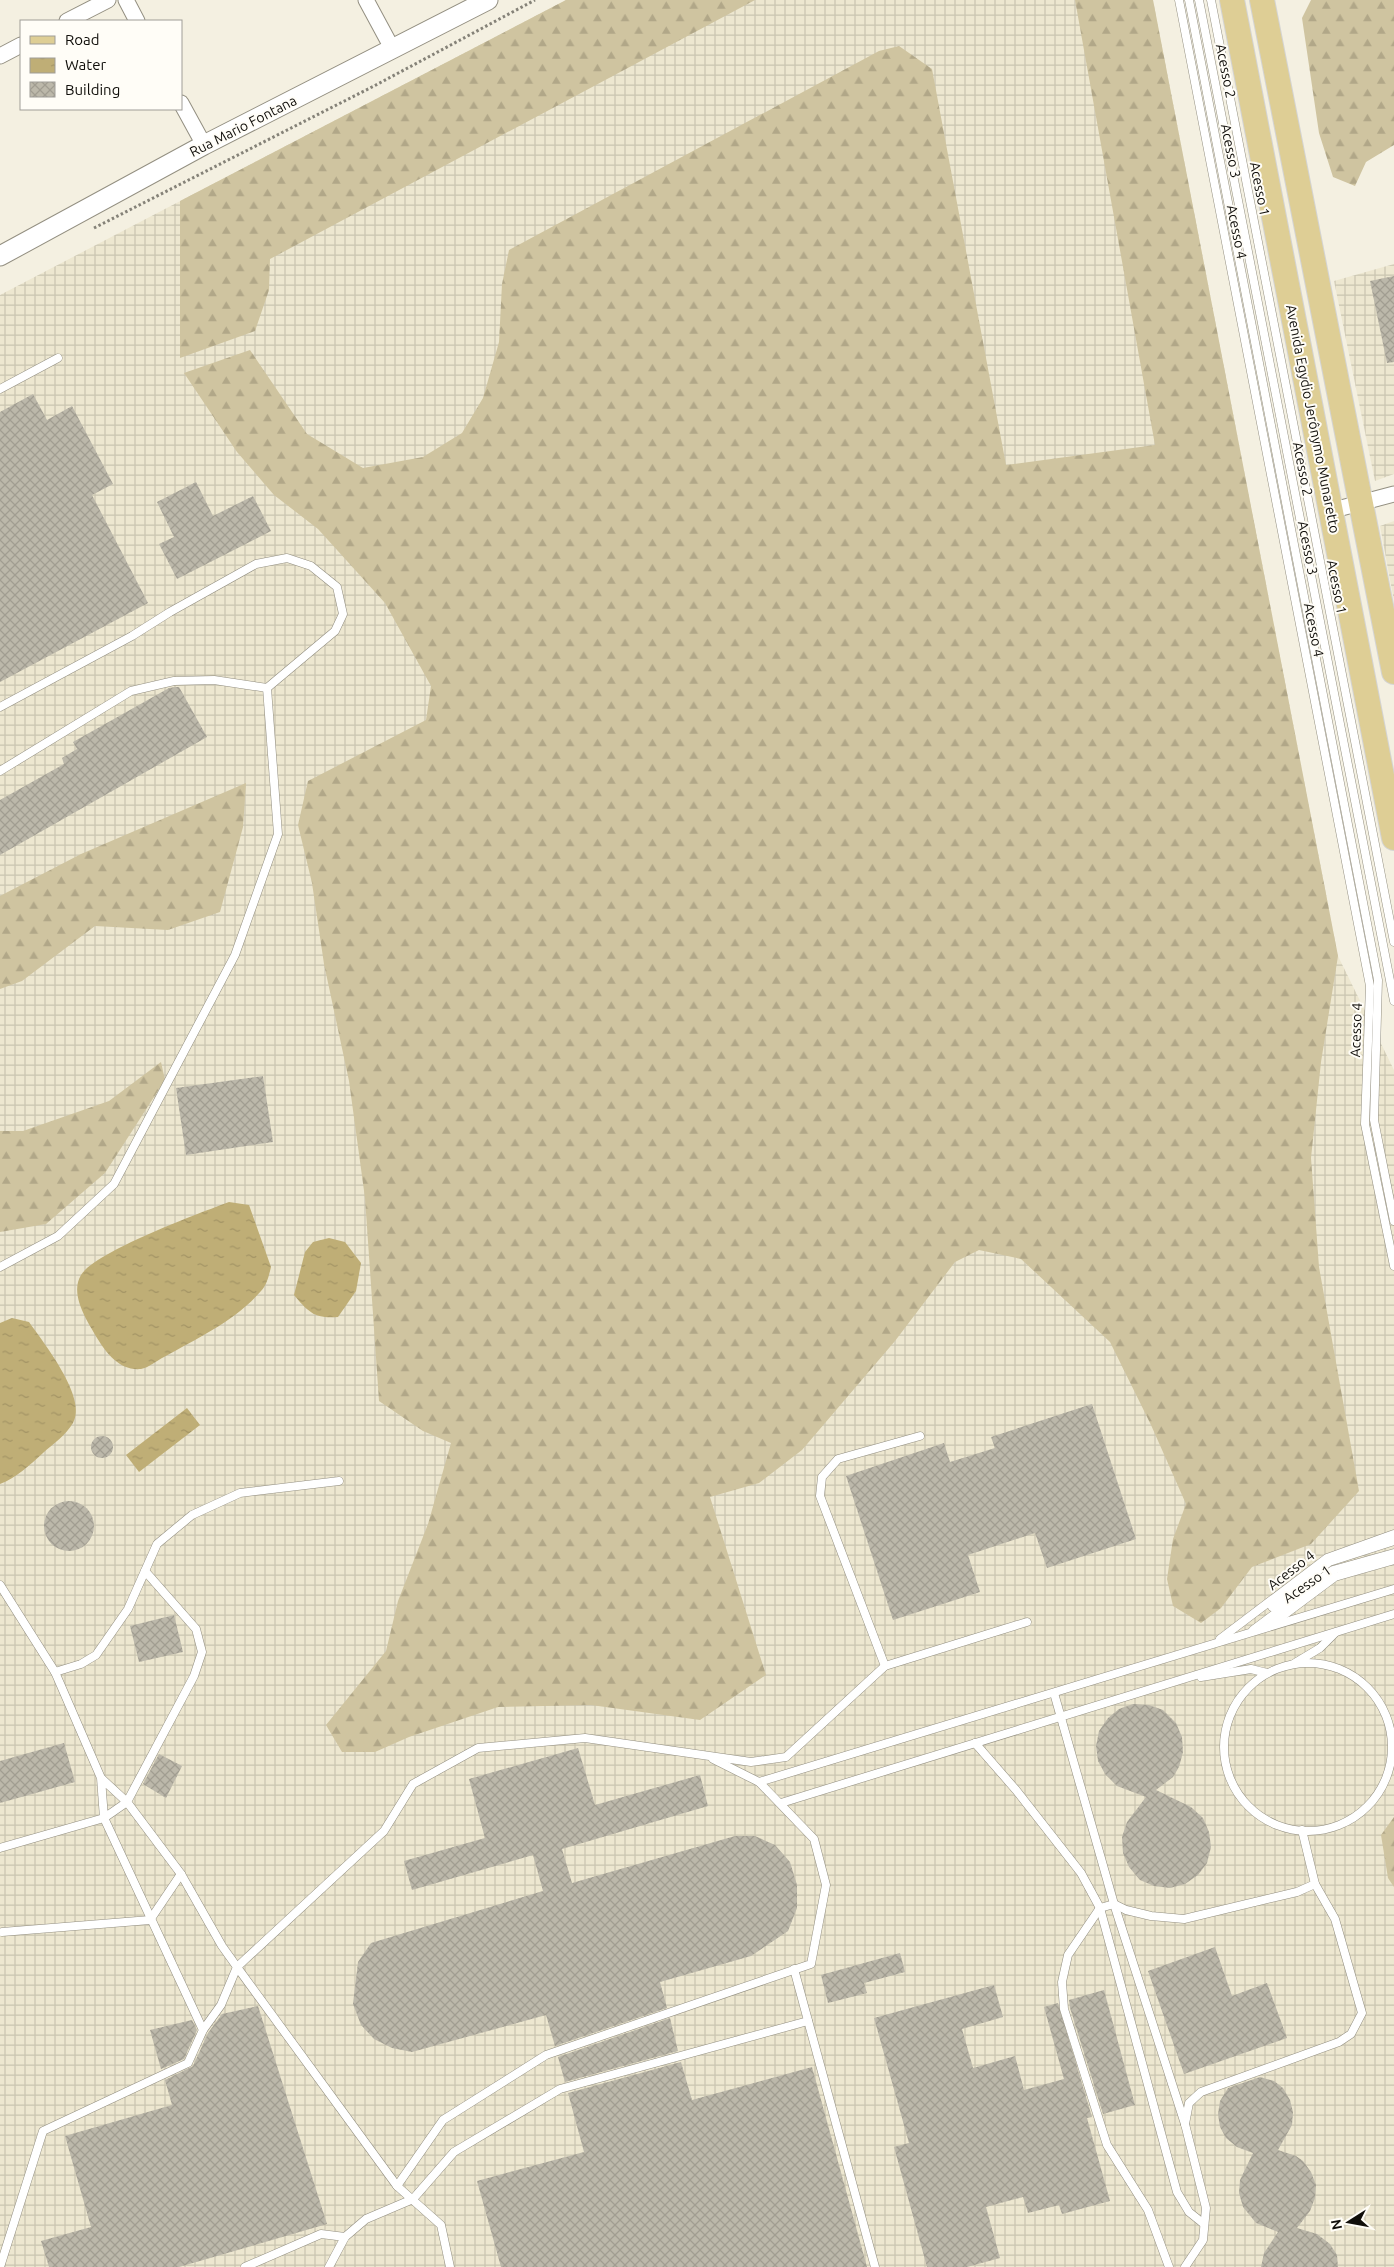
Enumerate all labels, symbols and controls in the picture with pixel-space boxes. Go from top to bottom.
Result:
legend [20,20,182,110]
text: Road [65,31,100,48]
street label: Acesso 2 [1213,43,1239,99]
text: Water [65,56,106,73]
text: Building [65,81,120,98]
street label: Rua Mario Fontana [187,92,299,160]
street label: Acesso 3 [1218,123,1244,179]
street label: Acesso 1 [1247,161,1273,217]
street label: Acesso 4 [1224,204,1250,260]
street label: Avenida Egydio Jerônymo Munaretto [1283,303,1343,535]
street label: Acesso 2 [1290,441,1316,497]
street label: Acesso 3 [1295,520,1321,576]
street label: Acesso 1 [1324,559,1350,615]
street label: Acesso 4 [1301,602,1327,658]
street label: Acesso 4 [1347,1002,1365,1058]
street label: Acesso 4 [1265,1547,1318,1593]
street label: Acesso 1 [1280,1562,1334,1606]
north arrow [1324,2197,1374,2247]
text: N [1327,2218,1345,2231]

